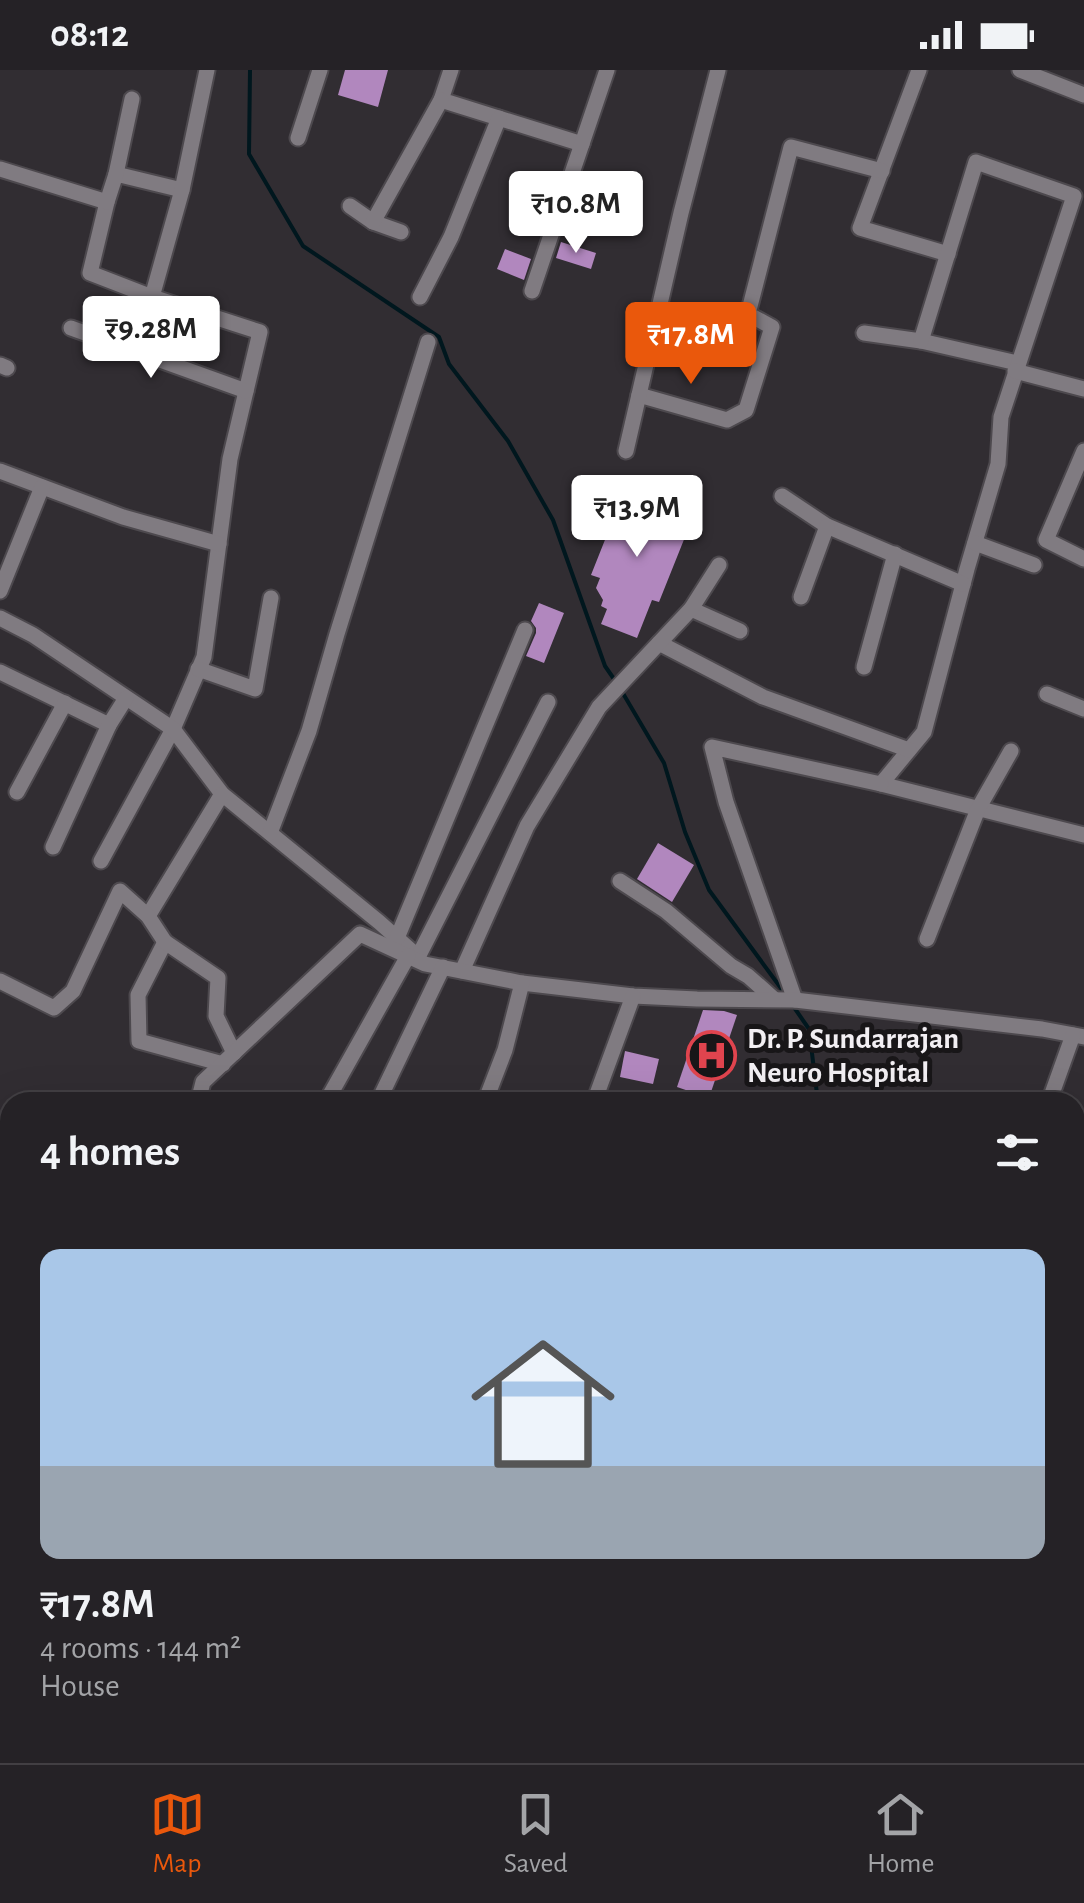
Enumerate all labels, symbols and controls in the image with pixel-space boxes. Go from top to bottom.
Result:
text: 08:12 [50,16,129,54]
pin: ₹10.8M [495,171,657,256]
text: ₹10.8M [531,187,621,219]
pin: ₹9.28M [70,296,232,381]
pin: ₹17.8M [610,302,772,387]
text: ₹9.28M [105,312,197,344]
text: ₹17.8M [647,318,735,350]
pin: ₹13.9M [556,475,718,560]
text: ₹13.9M [593,491,681,523]
place label: Dr. P. Sundarrajan Neuro Hospital [747,1024,959,1088]
hospital icon: Dr. P. Sundarrajan Neuro Hospital [686,1029,738,1081]
icon: filters [990,1125,1045,1180]
text: 4 homes [40,1131,180,1173]
icon: home [453,1314,633,1494]
text: ₹17.8M [40,1583,155,1625]
text: 4 rooms · 144 m² [40,1632,241,1664]
text: House [40,1670,120,1702]
tab: Map [150,1787,205,1881]
tab: Saved [504,1787,568,1881]
tab: Home [867,1787,934,1881]

